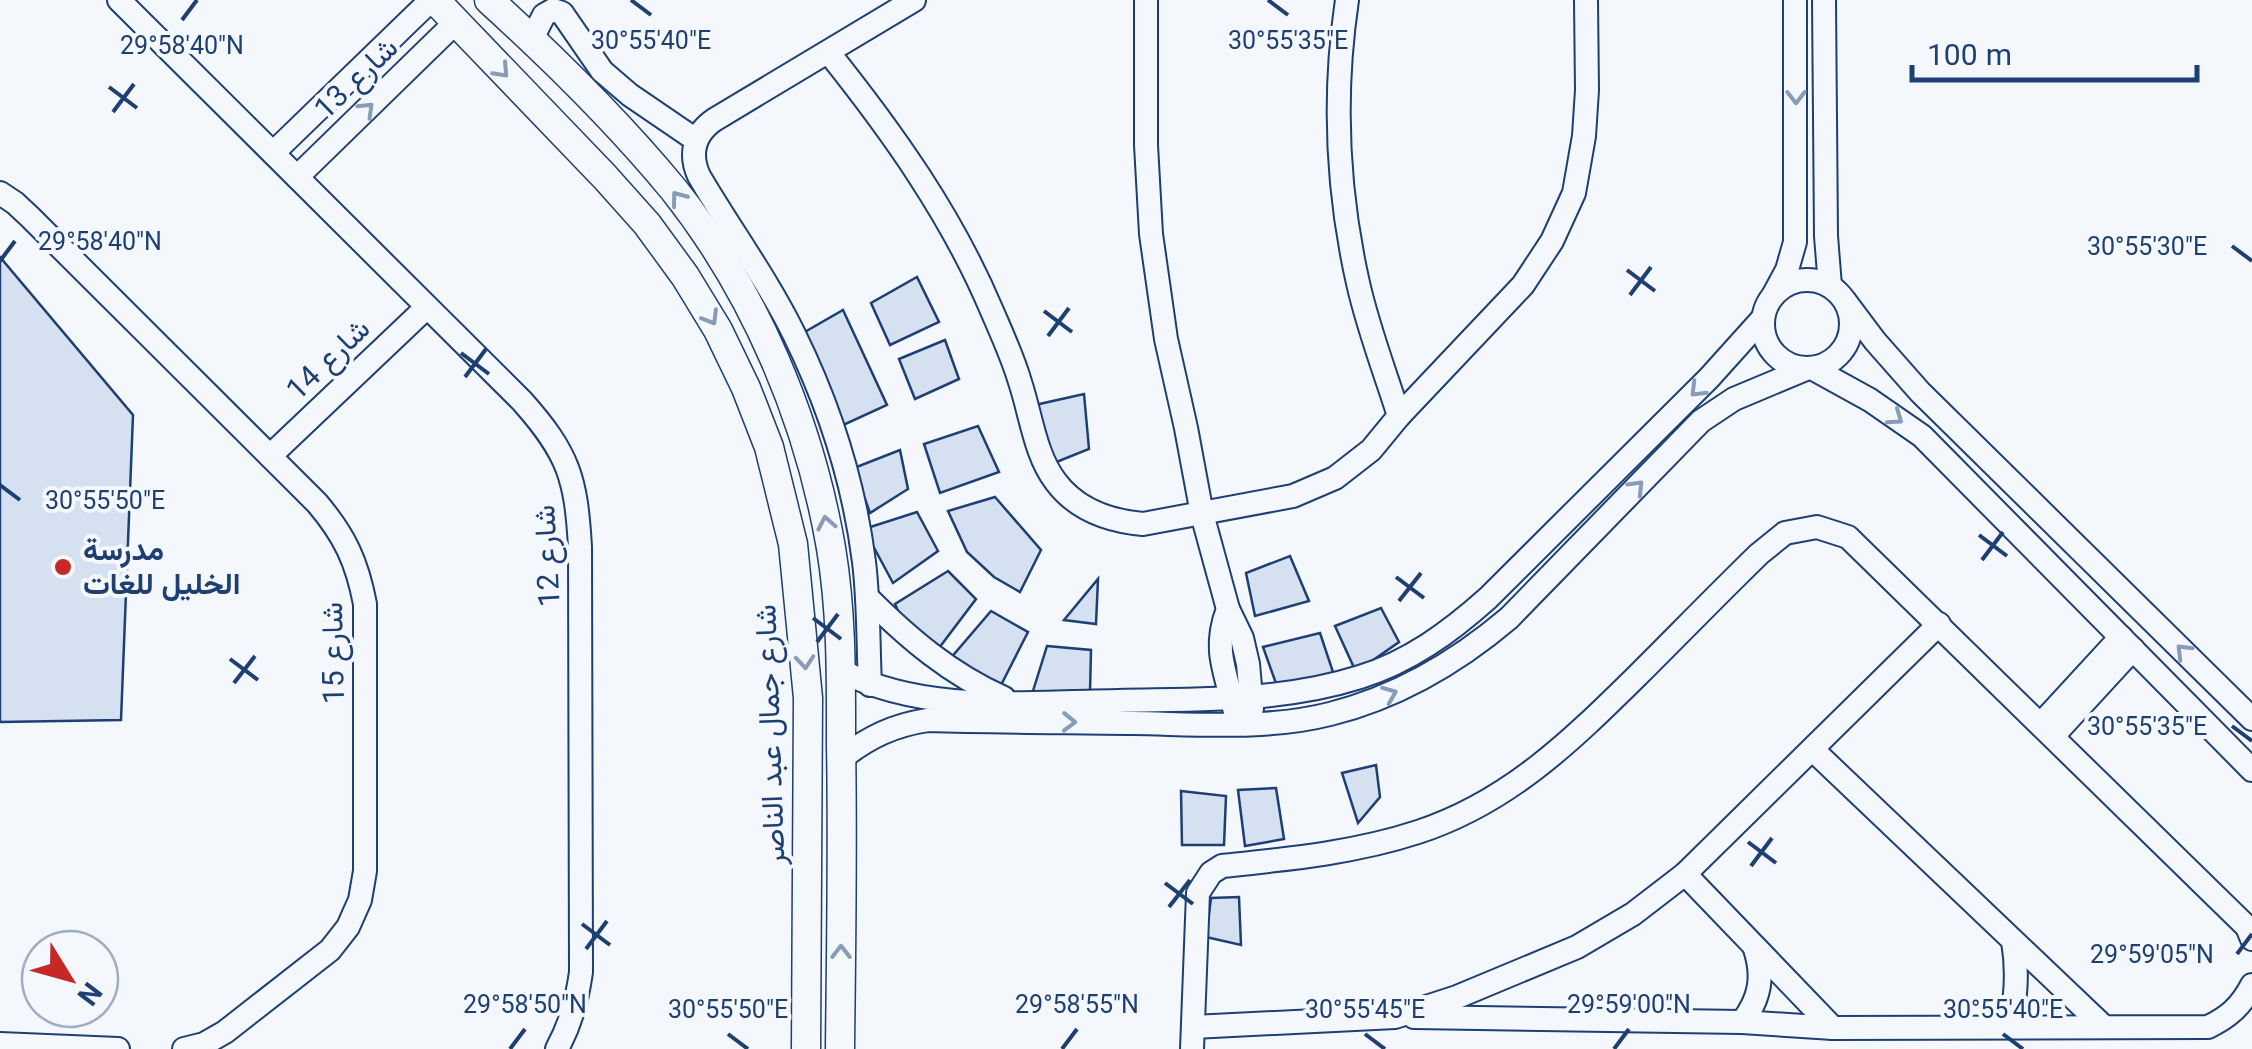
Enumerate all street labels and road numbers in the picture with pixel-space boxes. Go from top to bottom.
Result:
street label: شارع 13 [305,27,411,132]
street label: شارع 14 [277,308,383,413]
street label: شارع 12 [523,504,576,608]
street label: شارع 15 [311,601,360,704]
street label: شارع جمال عبد الناصر [744,604,801,867]

